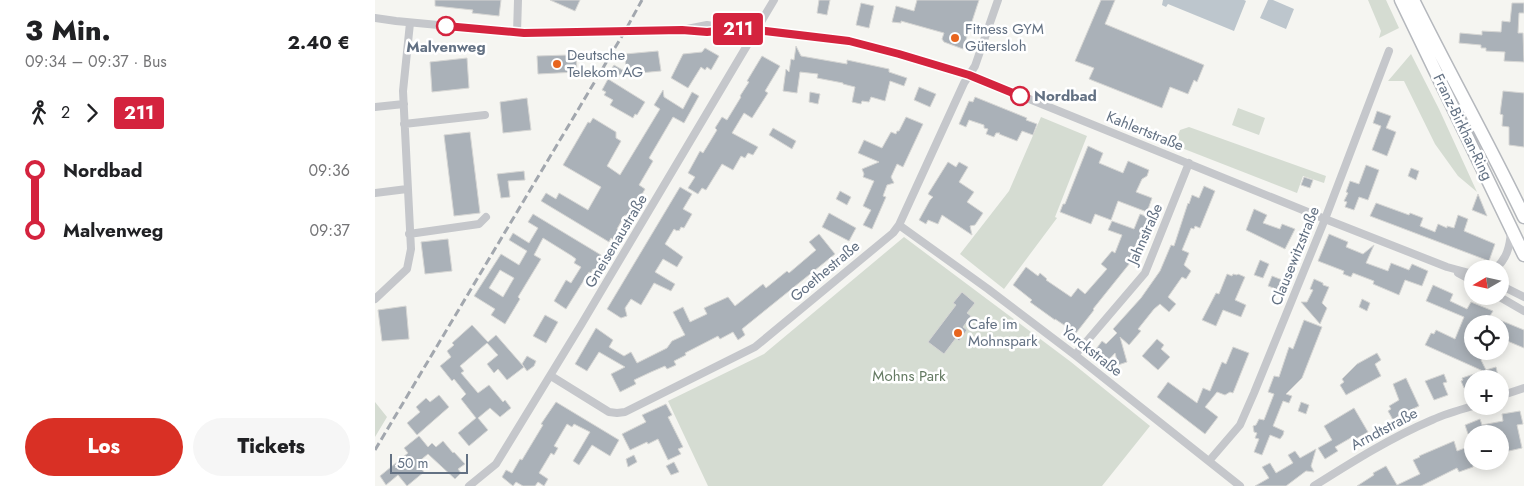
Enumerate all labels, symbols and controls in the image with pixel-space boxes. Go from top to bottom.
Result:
text: 3 Min. [25,10,111,51]
line badge: 211 [709,13,767,45]
marker: Malvenweg [436,16,456,36]
text: 211 [723,16,753,42]
place label: Fitness GYM Gütersloh [965,18,1044,57]
text: 2.40 € [287,29,350,56]
marker: Fitness GYM Gütersloh [949,32,961,44]
place label: Malvenweg [406,36,486,58]
place label: Deutsche Telekom AG [567,44,643,83]
text: 09:34 – 09:37 · Bus [25,50,167,73]
marker: Deutsche Telekom AG [551,58,563,70]
street label: Franz-Birkhan-Ring [1428,70,1498,184]
place label: Nordbad [1034,85,1097,107]
marker: Nordbad [1010,86,1030,106]
icon: walk [25,99,53,127]
icon: forward [78,99,106,127]
text: 211 [124,100,154,126]
text: 2 [61,101,70,124]
street label: Kahlertstraße [1103,105,1187,157]
text: Nordbad [63,157,143,184]
text: 09:36 [308,159,350,182]
street label: Gneisenaustraße [579,190,653,292]
street label: Jahnstraße [1121,200,1168,270]
street label: Clausewitzstraße [1265,203,1325,309]
text: Malvenweg [63,217,163,244]
text: 09:37 [309,219,350,242]
street label: Goethestraße [785,235,865,307]
north arrow [1464,260,1509,305]
map controls [1464,260,1509,470]
place label: Cafe im Mohnspark [968,313,1038,352]
button: locate [1464,315,1509,360]
street label: Yorckstraße [1057,320,1127,382]
marker: Cafe im Mohnspark [952,327,964,339]
park label: Mohns Park [872,365,946,387]
button: + [1464,370,1509,415]
street label: Arndtstraße [1346,402,1422,456]
button: Los [25,418,183,476]
button: Tickets [193,418,350,476]
button: − [1464,425,1509,470]
scale bar [390,451,467,474]
text: 50 m [397,453,428,473]

